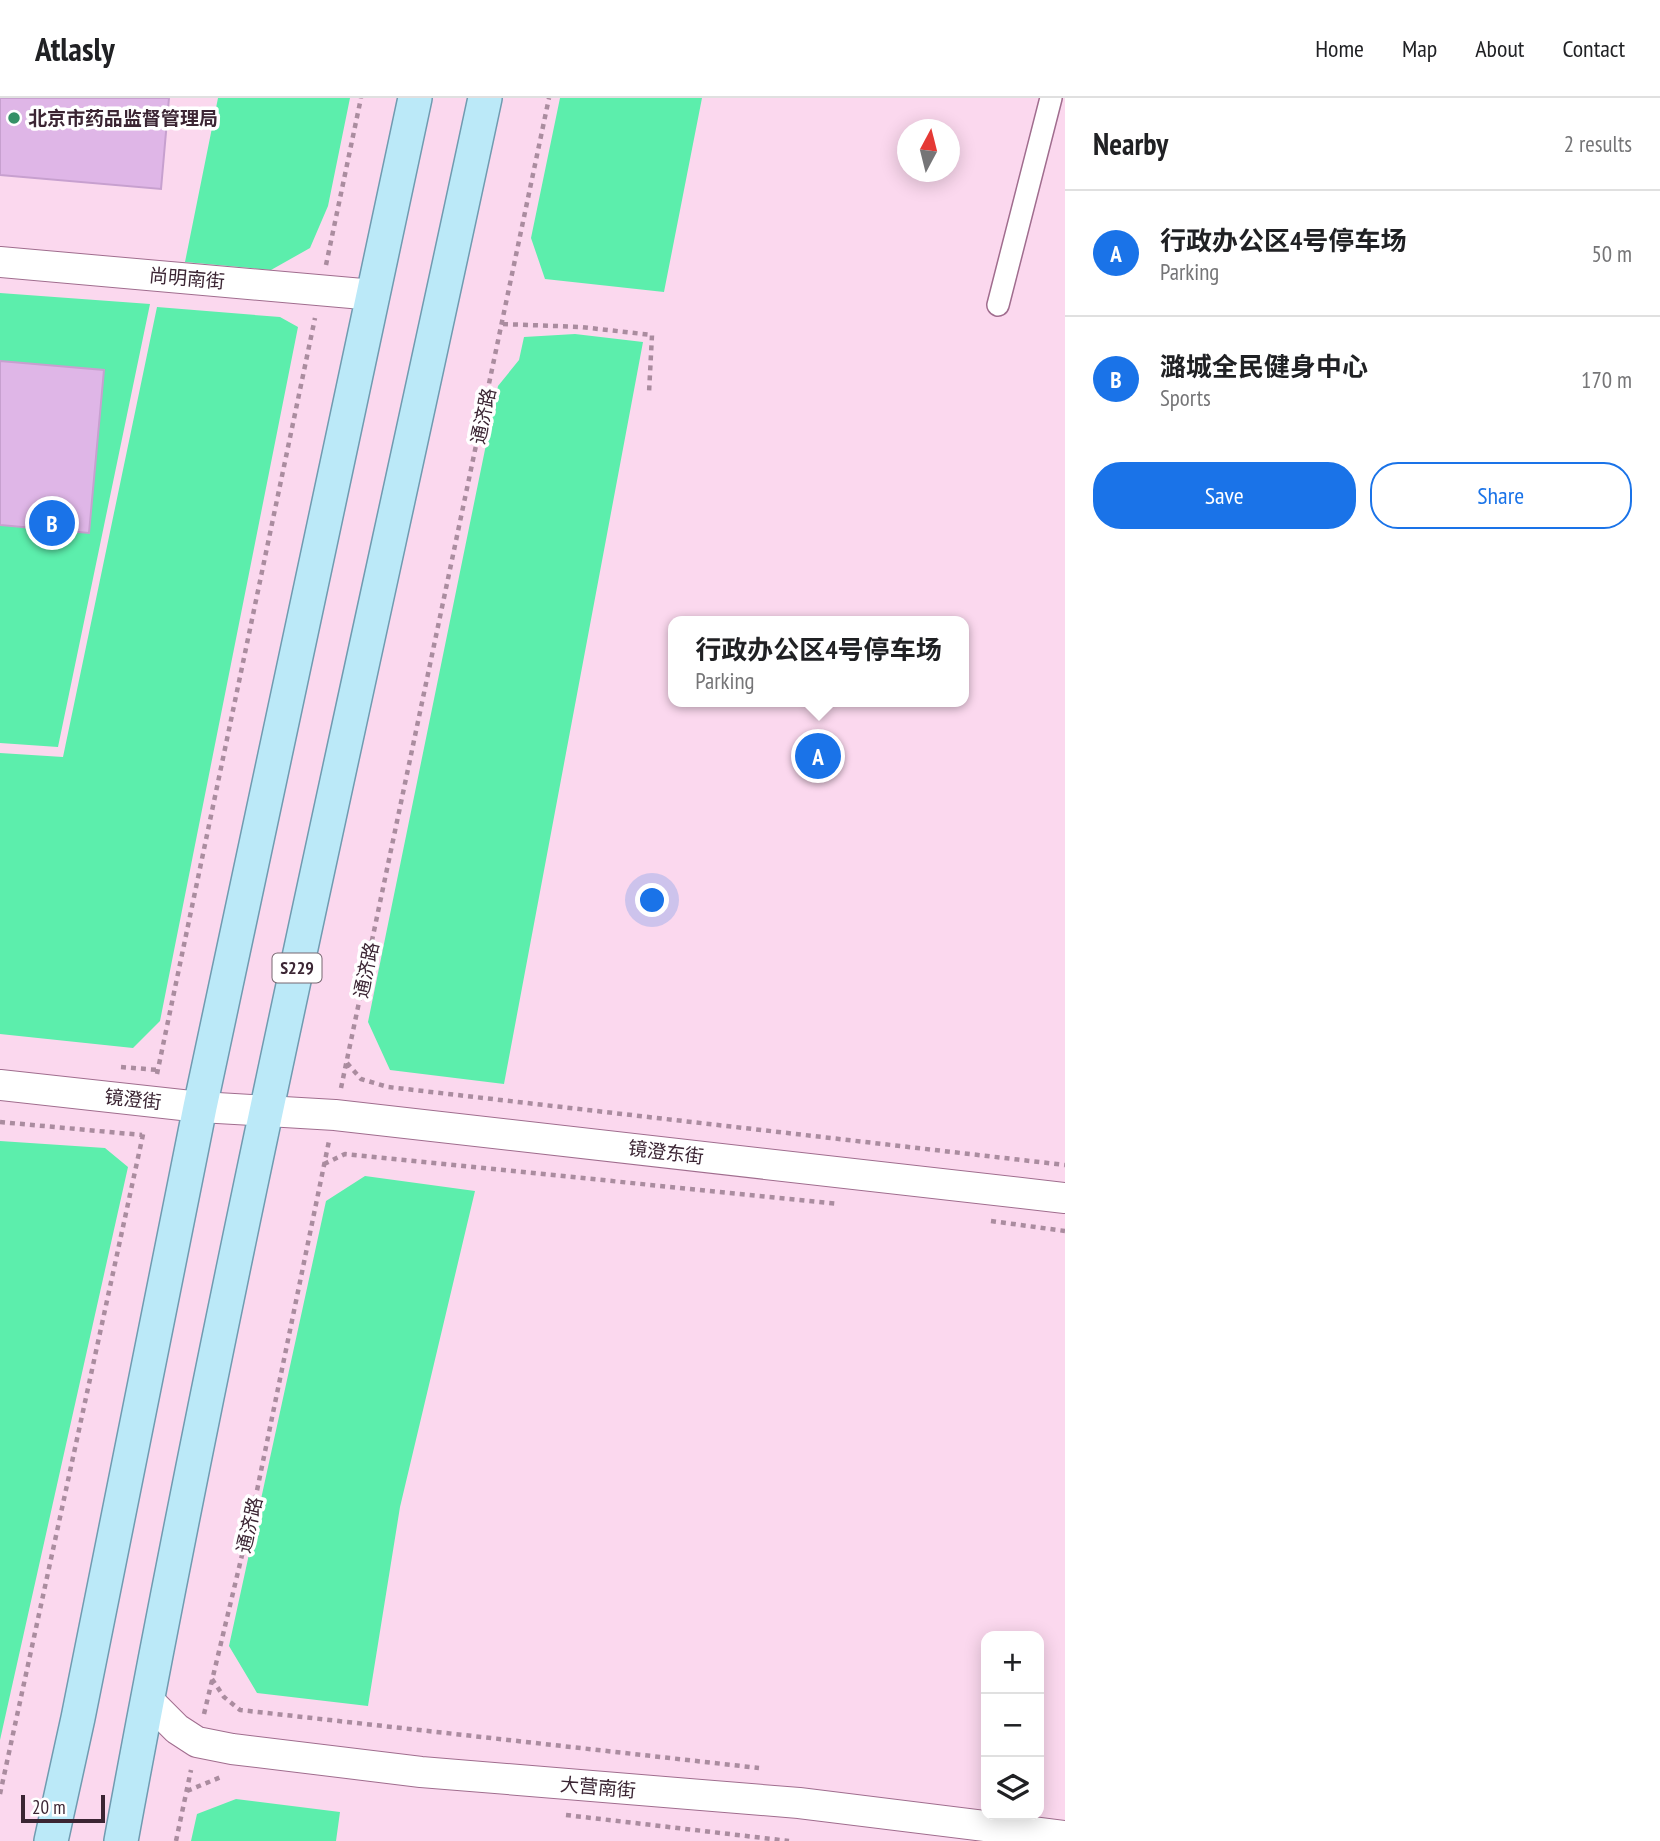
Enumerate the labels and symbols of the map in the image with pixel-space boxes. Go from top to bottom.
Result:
place label: 北京市药品监督管理局 [28,106,218,130]
marker: 北京市药品监督管理局 [6,110,22,126]
north arrow [897,119,960,182]
street label: 尚明南街 [148,263,226,293]
street label: 通济路 [465,386,501,446]
pin: B [29,497,75,549]
pin: A [795,730,841,782]
your location [635,883,669,917]
street label: 通济路 [348,940,384,1000]
road number: S229 [272,954,322,982]
street label: 镜澄街 [103,1084,163,1114]
street label: 镜澄东街 [627,1135,705,1169]
street label: 通济路 [231,1495,267,1555]
street label: 大营南街 [559,1772,637,1802]
scale bar [21,1792,105,1824]

